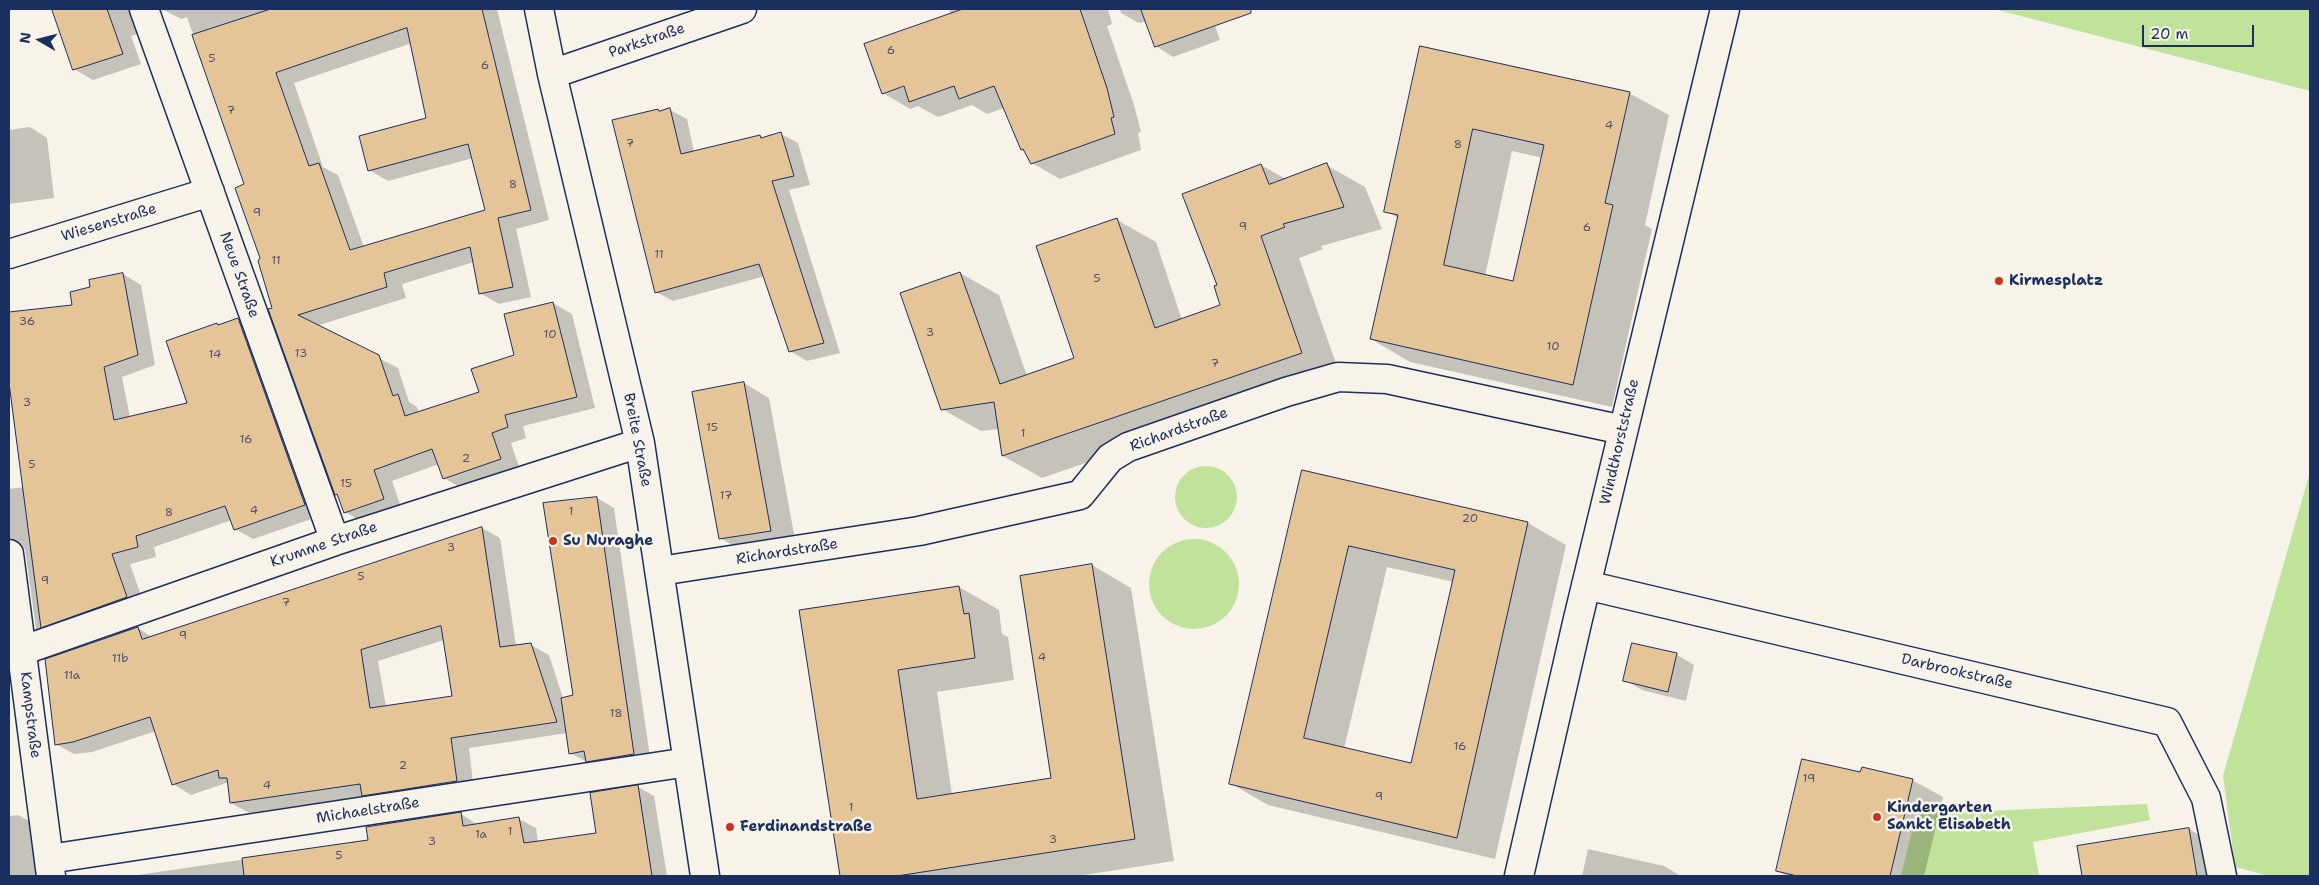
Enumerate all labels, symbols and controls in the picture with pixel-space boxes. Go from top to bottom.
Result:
north arrow [15,15,65,65]
scale bar [2144,15,2256,47]
street label: Parkstraße [607,20,687,62]
text: 20 m [2150,24,2189,44]
text: N [15,31,35,45]
house number: 6 [887,44,895,58]
house number: 5 [208,52,216,66]
house number: 6 [481,59,489,73]
house number: 7 [227,104,235,118]
house number: 4 [1605,119,1613,133]
house number: 7 [626,137,634,151]
house number: 8 [1454,138,1462,152]
house number: 8 [509,178,517,192]
street label: Wiesenstraße [59,200,159,246]
house number: 9 [253,206,261,220]
house number: 9 [1239,220,1247,234]
house number: 6 [1583,221,1591,235]
street label: Neue Straße [215,230,263,320]
house number: 11 [654,248,664,262]
house number: 11 [271,254,281,268]
house number: 5 [1093,272,1101,286]
place label: Kirmesplatz [2009,272,2103,290]
marker: Kirmesplatz [1993,275,2005,287]
house number: 36 [19,315,35,329]
house number: 3 [926,326,934,340]
house number: 10 [543,328,557,342]
house number: 10 [1546,340,1560,354]
house number: 13 [295,347,307,361]
house number: 14 [209,348,221,362]
house number: 7 [1211,357,1219,371]
street label: Windthorststraße [1597,377,1643,507]
street label: Breite Straße [619,391,655,489]
house number: 3 [23,396,31,410]
street label: Richardstraße [1128,404,1230,456]
house number: 15 [706,421,718,435]
house number: 1 [1020,427,1026,441]
house number: 16 [239,433,253,447]
house number: 2 [462,452,470,466]
house number: 5 [28,458,36,472]
house number: 15 [340,477,352,491]
house number: 17 [720,489,732,503]
house number: 4 [250,504,258,518]
house number: 1 [568,505,574,519]
house number: 8 [165,506,173,520]
house number: 20 [1462,512,1478,526]
street label: Krumme Straße [268,518,380,572]
place label: Su Nuraghe [563,532,653,550]
marker: Su Nuraghe [547,535,559,547]
street label: Richardstraße [735,535,839,569]
house number: 3 [447,541,455,555]
house number: 5 [357,570,365,584]
house number: 9 [41,574,49,588]
house number: 7 [282,596,290,610]
house number: 9 [179,629,187,643]
street label: Darbrookstraße [1899,650,2015,694]
house number: 4 [1038,651,1046,665]
house number: 11b [112,652,128,666]
house number: 11a [64,669,80,683]
street label: Kampstraße [16,671,44,759]
house number: 18 [609,707,623,721]
house number: 16 [1453,740,1467,754]
house number: 2 [399,759,407,773]
house number: 19 [1803,772,1815,786]
house number: 4 [263,779,271,793]
house number: 9 [1375,790,1383,804]
street label: Michaelstraße [315,794,421,828]
place label: Kindergarten Sankt Elisabeth [1887,799,2011,834]
house number: 1 [848,801,854,815]
marker: Kindergarten Sankt Elisabeth [1871,811,1883,823]
place label: Ferdinandstraße [740,818,872,836]
marker: Ferdinandstraße [724,821,736,833]
house number: 1 [507,825,513,839]
house number: 1a [475,828,487,842]
house number: 3 [1049,833,1057,847]
house number: 3 [428,835,436,849]
house number: 5 [335,849,343,863]

